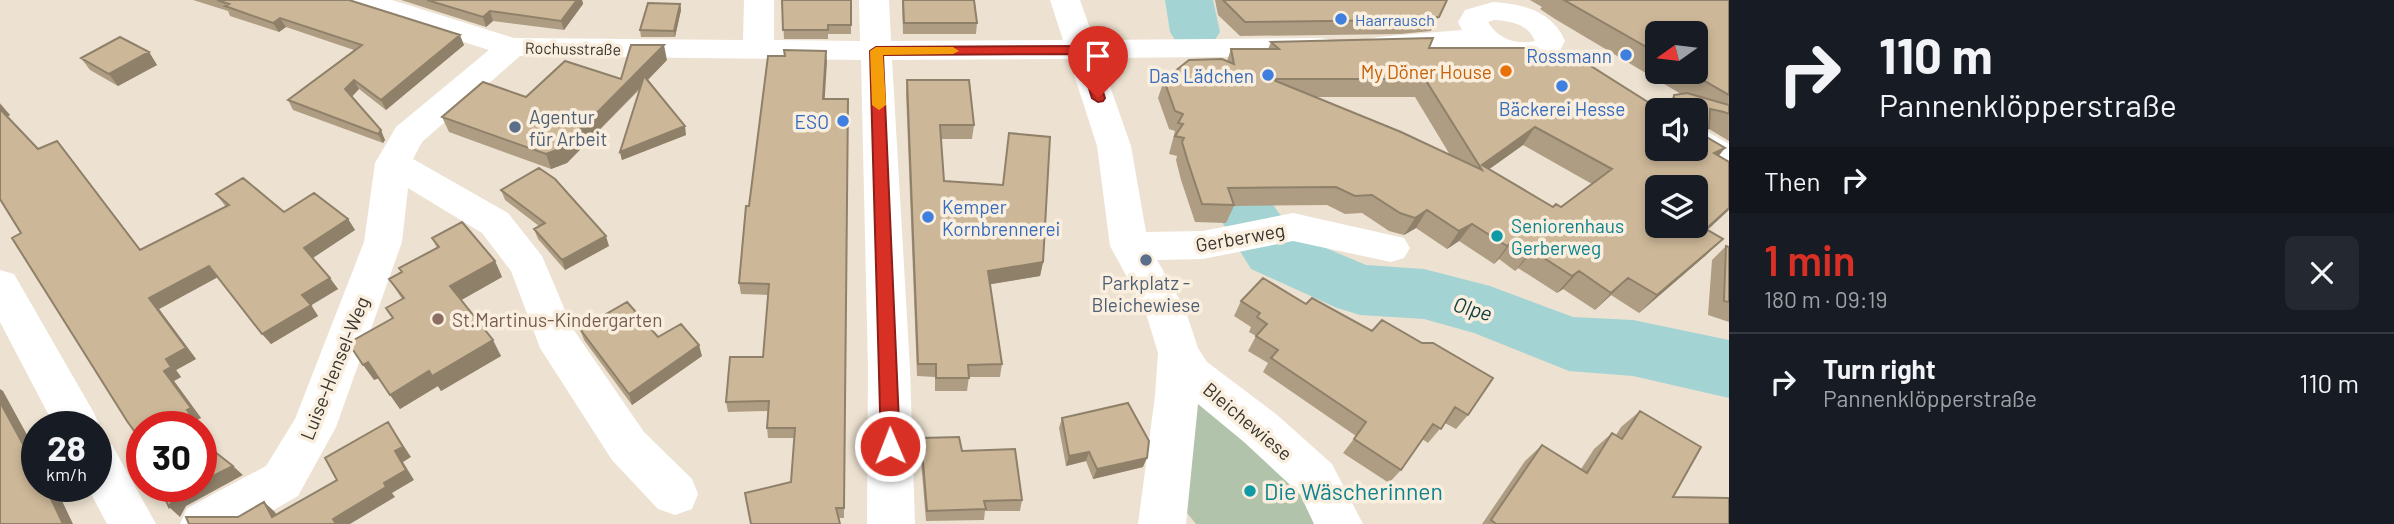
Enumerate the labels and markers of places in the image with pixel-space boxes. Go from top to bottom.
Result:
place label: Haarrausch [1355,10,1435,29]
marker: Haarrausch [1333,11,1349,27]
pin [1068,26,1128,98]
place label: Rossmann [1526,44,1612,67]
marker: Rossmann [1618,47,1634,63]
place label: My Döner House [1361,60,1492,83]
marker: My Döner House [1498,63,1514,79]
place label: Das Lädchen [1149,64,1254,87]
marker: Das Lädchen [1260,67,1276,83]
marker: Bäckerei Hesse [1554,78,1570,94]
place label: Bäckerei Hesse [1499,97,1625,120]
place label: Agentur für Arbeit [529,105,607,150]
place label: ESO [795,110,829,133]
marker: ESO [835,113,851,129]
marker: Agentur für Arbeit [507,119,523,135]
place label: Kemper Kornbrennerei [942,195,1060,240]
marker: Kemper Kornbrennerei [920,209,936,225]
place label: Seniorenhaus Gerberweg [1511,214,1624,259]
marker: Seniorenhaus Gerberweg [1489,228,1505,244]
marker: Parkplatz - Bleichewiese [1138,252,1154,268]
place label: Parkplatz - Bleichewiese [1092,271,1200,316]
place label: St.Martinus-Kindergarten [452,308,662,331]
marker: St.Martinus-Kindergarten [430,311,446,327]
place label: Die Wäscherinnen [1264,477,1443,505]
marker: Die Wäscherinnen [1242,483,1258,499]

